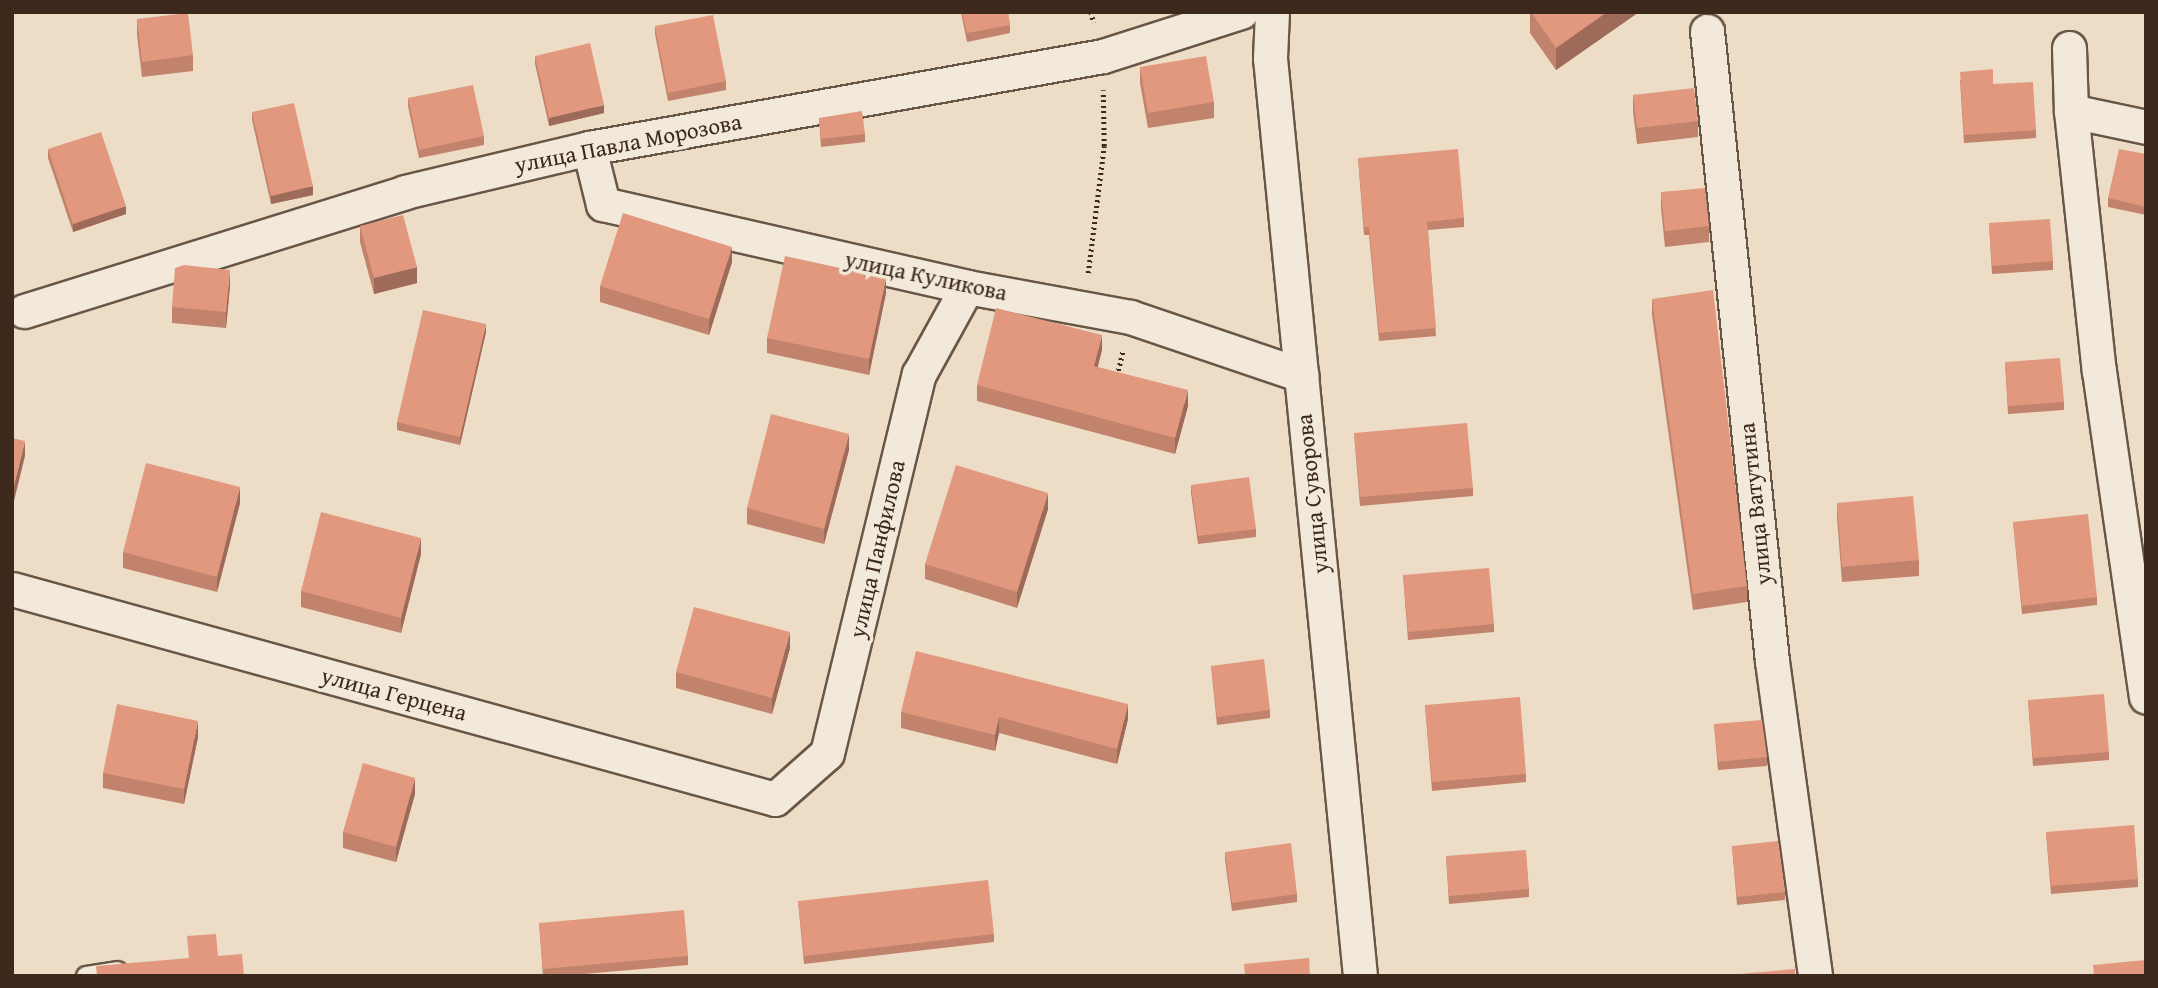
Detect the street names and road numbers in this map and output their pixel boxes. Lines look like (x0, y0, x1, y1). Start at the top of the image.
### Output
street label: улица Павла Морозова (512, 107, 744, 179)
street label: улица Куликова (842, 245, 1010, 307)
street label: улица Суворова (1290, 413, 1334, 575)
street label: улица Ватутина (1733, 421, 1777, 587)
street label: улица Панфилова (843, 457, 911, 641)
street label: улица Герцена (318, 661, 470, 727)

